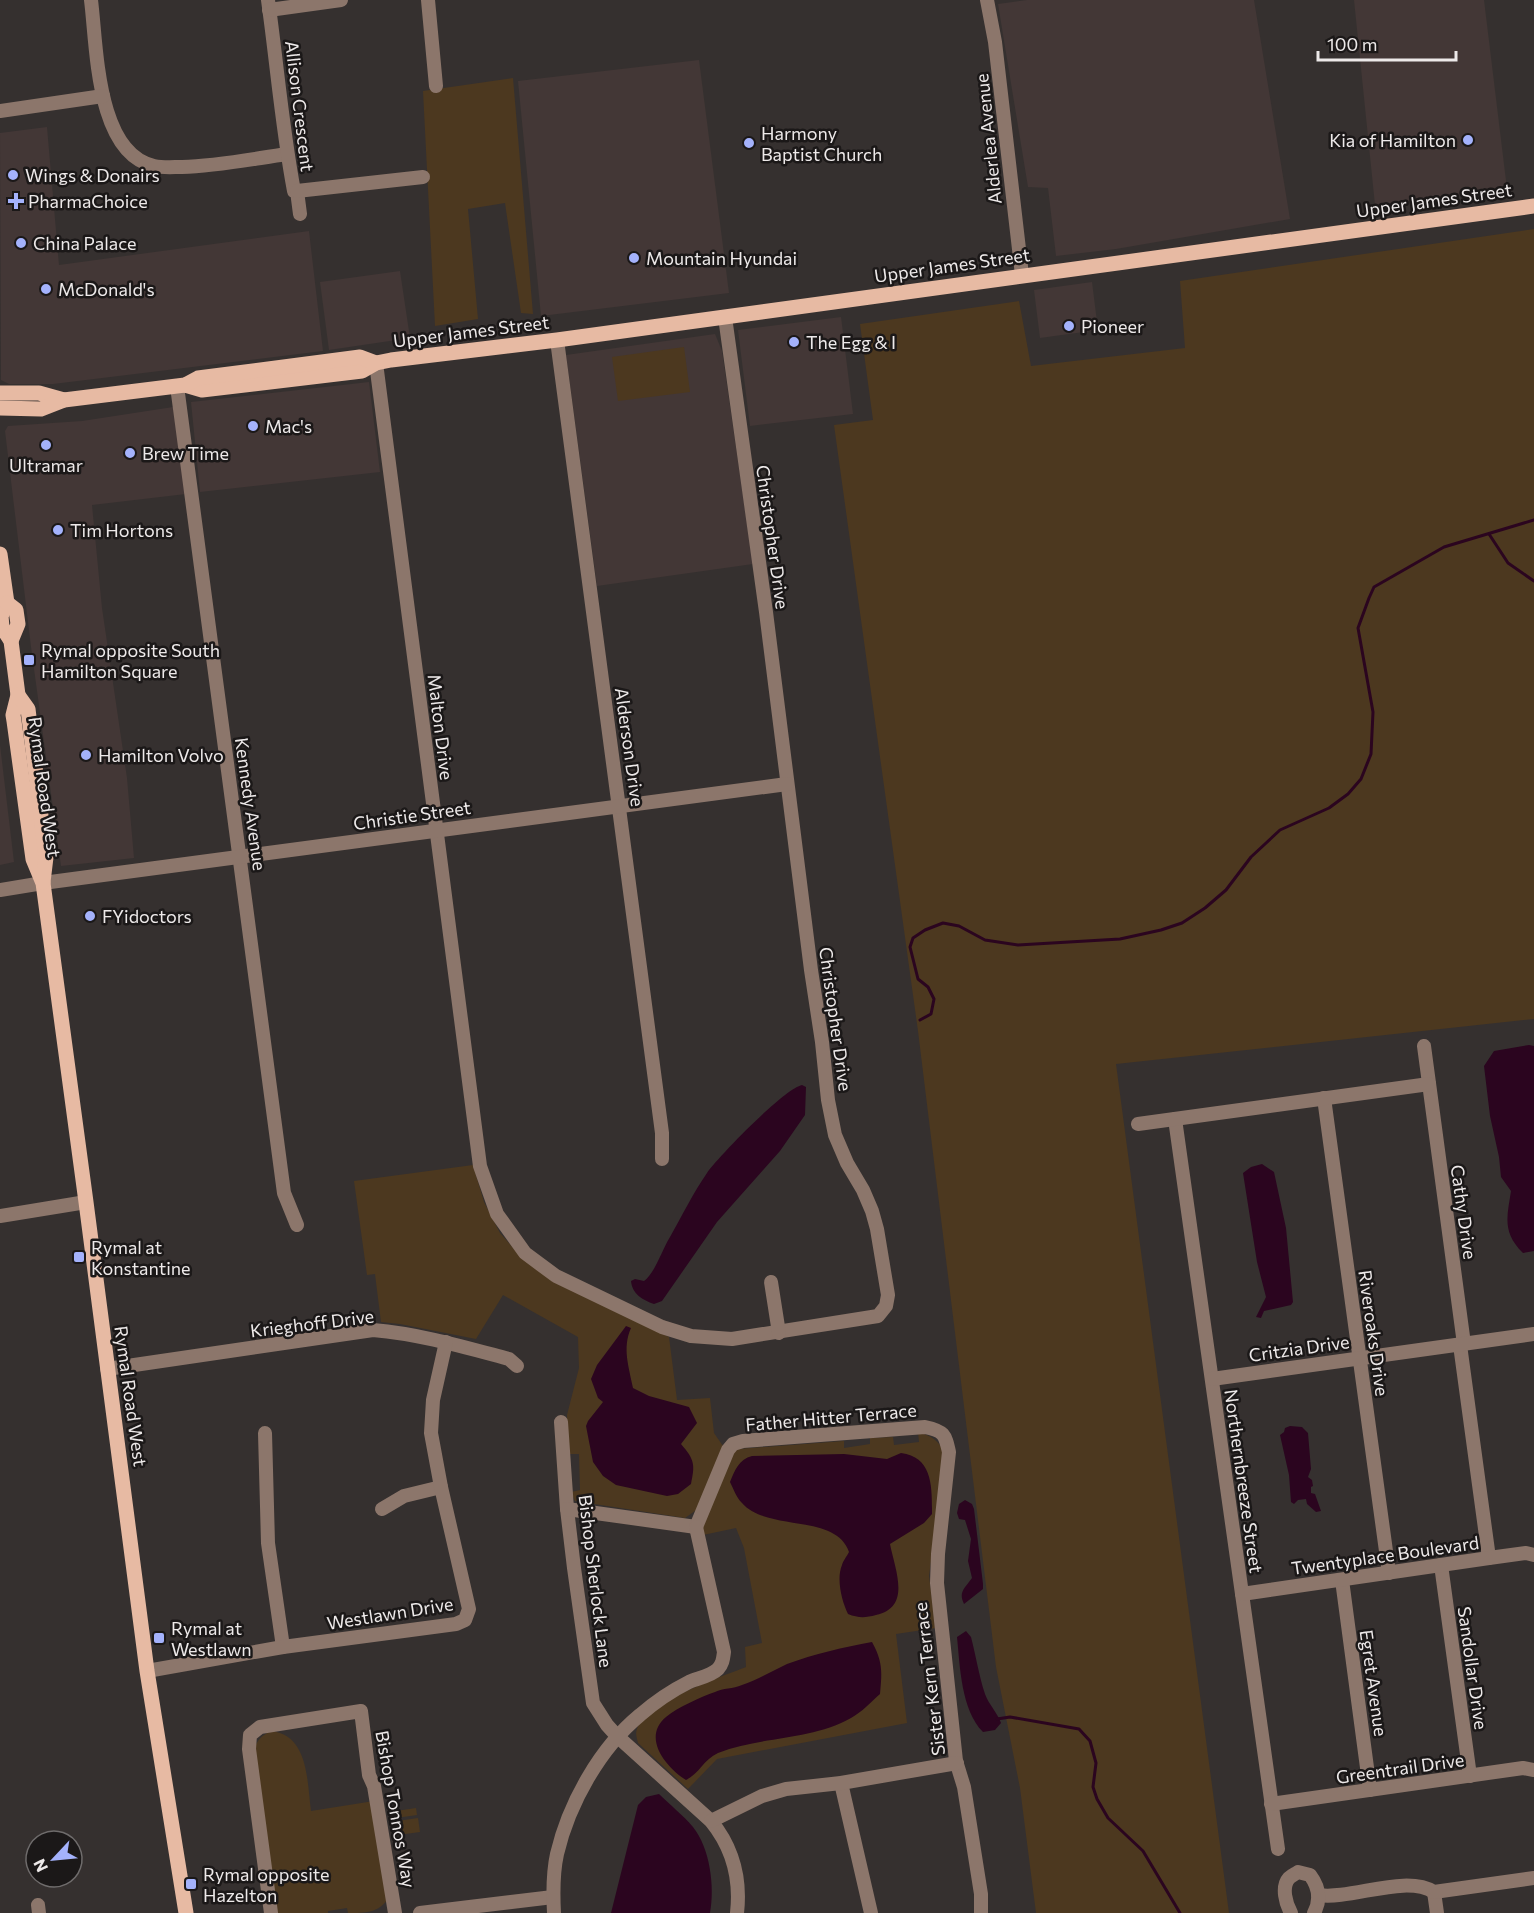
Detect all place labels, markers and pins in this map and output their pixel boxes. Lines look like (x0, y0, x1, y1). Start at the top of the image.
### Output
place label: Harmony Baptist Church (761, 122, 882, 165)
place label: Kia of Hamilton (1329, 129, 1456, 151)
marker: Kia of Hamilton (1461, 133, 1475, 147)
marker: Harmony Baptist Church (742, 136, 756, 150)
place label: Wings & Donairs (25, 164, 160, 186)
marker: Wings & Donairs (6, 168, 20, 182)
place label: PharmaChoice (28, 190, 148, 212)
marker: PharmaChoice (9, 194, 23, 208)
place label: China Palace (33, 232, 137, 254)
marker: China Palace (14, 236, 28, 250)
place label: Mountain Hyundai (646, 247, 797, 269)
marker: Mountain Hyundai (627, 251, 641, 265)
place label: McDonald's (58, 278, 155, 300)
marker: McDonald's (39, 282, 53, 296)
place label: Pioneer (1081, 315, 1144, 337)
marker: Pioneer (1062, 319, 1076, 333)
place label: The Egg & I (806, 331, 896, 353)
marker: The Egg & I (787, 335, 801, 349)
place label: Mac's (265, 415, 312, 437)
marker: Mac's (246, 419, 260, 433)
marker: Ultramar (39, 438, 53, 452)
place label: Brew Time (142, 442, 229, 464)
marker: Brew Time (123, 446, 137, 460)
place label: Ultramar (9, 454, 83, 476)
place label: Tim Hortons (70, 519, 173, 541)
marker: Tim Hortons (51, 523, 65, 537)
place label: Rymal opposite South Hamilton Square (41, 639, 220, 682)
marker: Rymal opposite South Hamilton Square (22, 653, 36, 667)
place label: Hamilton Volvo (98, 744, 224, 766)
marker: Hamilton Volvo (79, 748, 93, 762)
place label: FYidoctors (102, 905, 192, 927)
marker: FYidoctors (83, 909, 97, 923)
place label: Rymal at Konstantine (91, 1236, 191, 1279)
marker: Rymal at Konstantine (72, 1250, 86, 1264)
place label: Rymal at Westlawn (171, 1617, 252, 1660)
marker: Rymal at Westlawn (152, 1631, 166, 1645)
place label: Rymal opposite Hazelton (203, 1863, 330, 1906)
marker: Rymal opposite Hazelton (184, 1877, 198, 1891)

